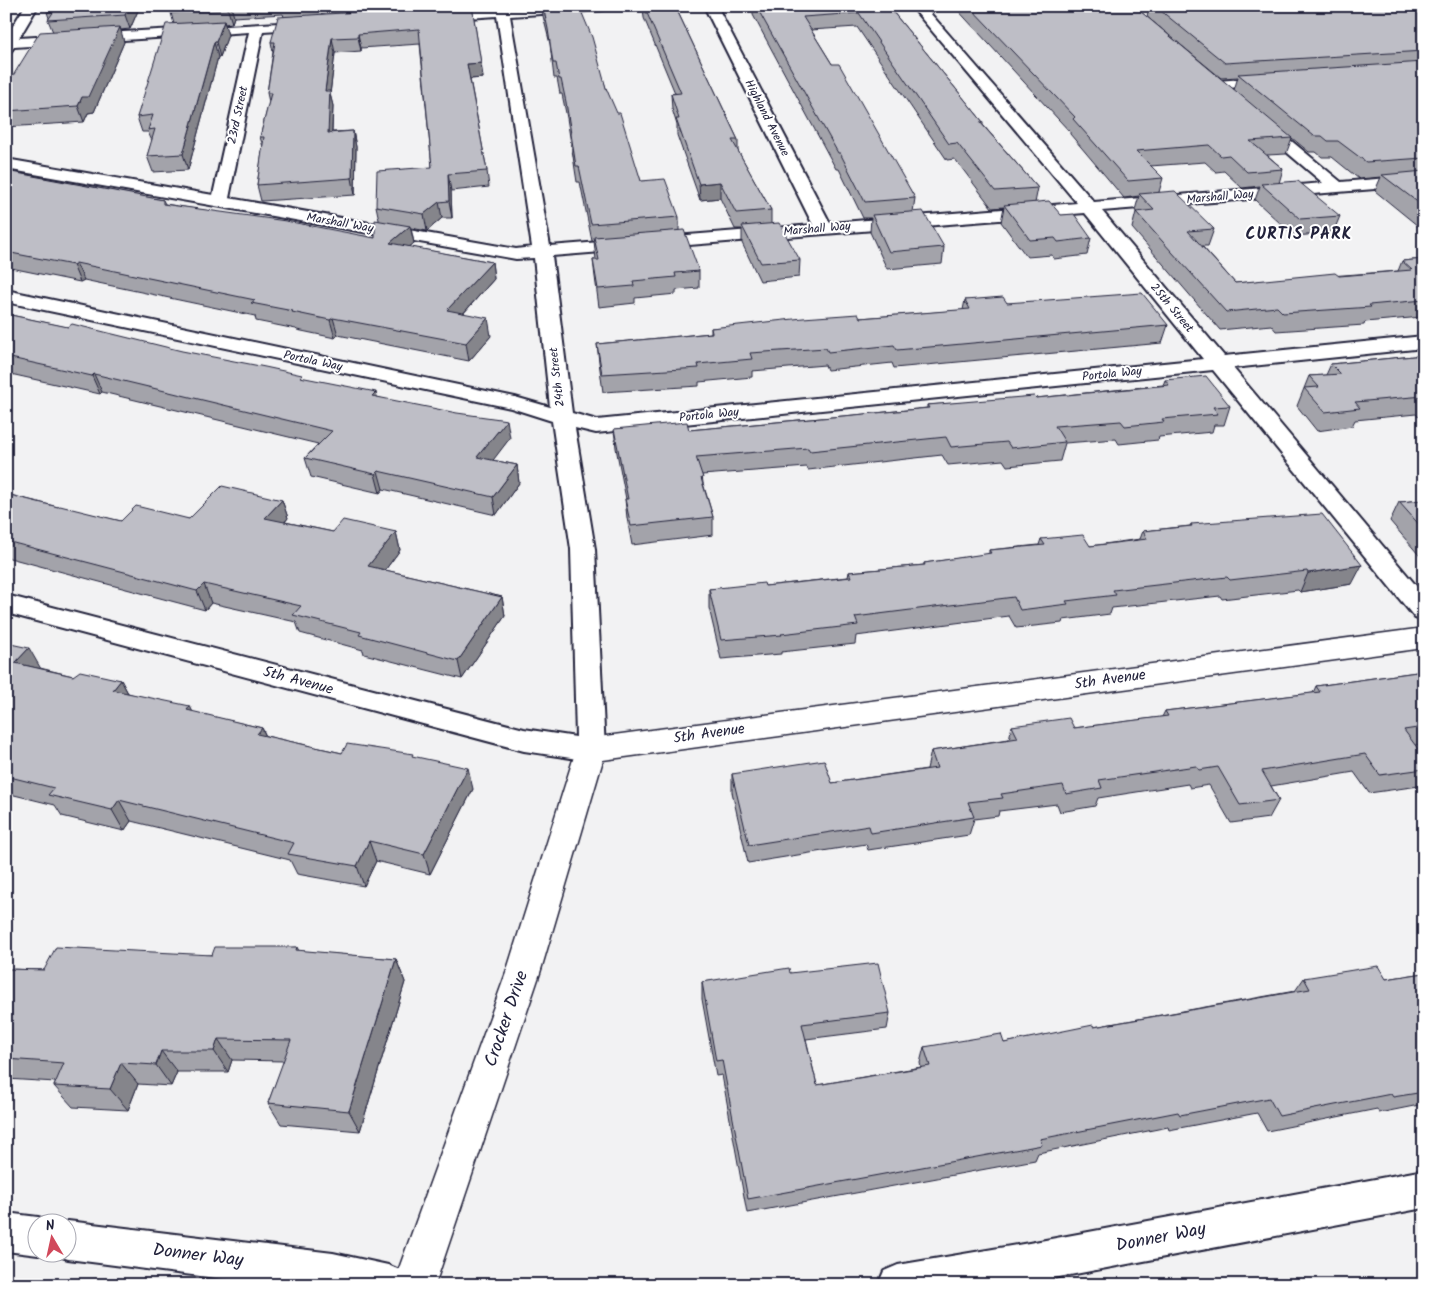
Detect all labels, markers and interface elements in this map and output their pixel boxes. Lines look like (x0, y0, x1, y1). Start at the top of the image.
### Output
street label: Highland Avenue (739, 76, 795, 160)
street label: 23rd Street (223, 84, 254, 146)
street label: Marshall Way (1186, 185, 1255, 209)
street label: Marshall Way (305, 208, 375, 238)
street label: Marshall Way (783, 217, 852, 241)
district label: CURTIS PARK (1246, 222, 1352, 247)
street label: 25th Street (1146, 279, 1199, 337)
street label: Portola Way (282, 345, 345, 377)
street label: 24th Street (544, 346, 570, 408)
street label: Portola Way (1081, 361, 1143, 387)
street label: Portola Way (678, 402, 740, 428)
street label: 5th Avenue (260, 660, 336, 702)
street label: 5th Avenue (1073, 663, 1148, 697)
street label: 5th Avenue (672, 717, 747, 751)
street label: Crocker Drive (477, 967, 537, 1071)
north arrow (28, 1214, 78, 1264)
text: N (44, 1215, 56, 1238)
street label: Donner Way (1113, 1215, 1209, 1261)
street label: Donner Way (151, 1236, 246, 1276)

